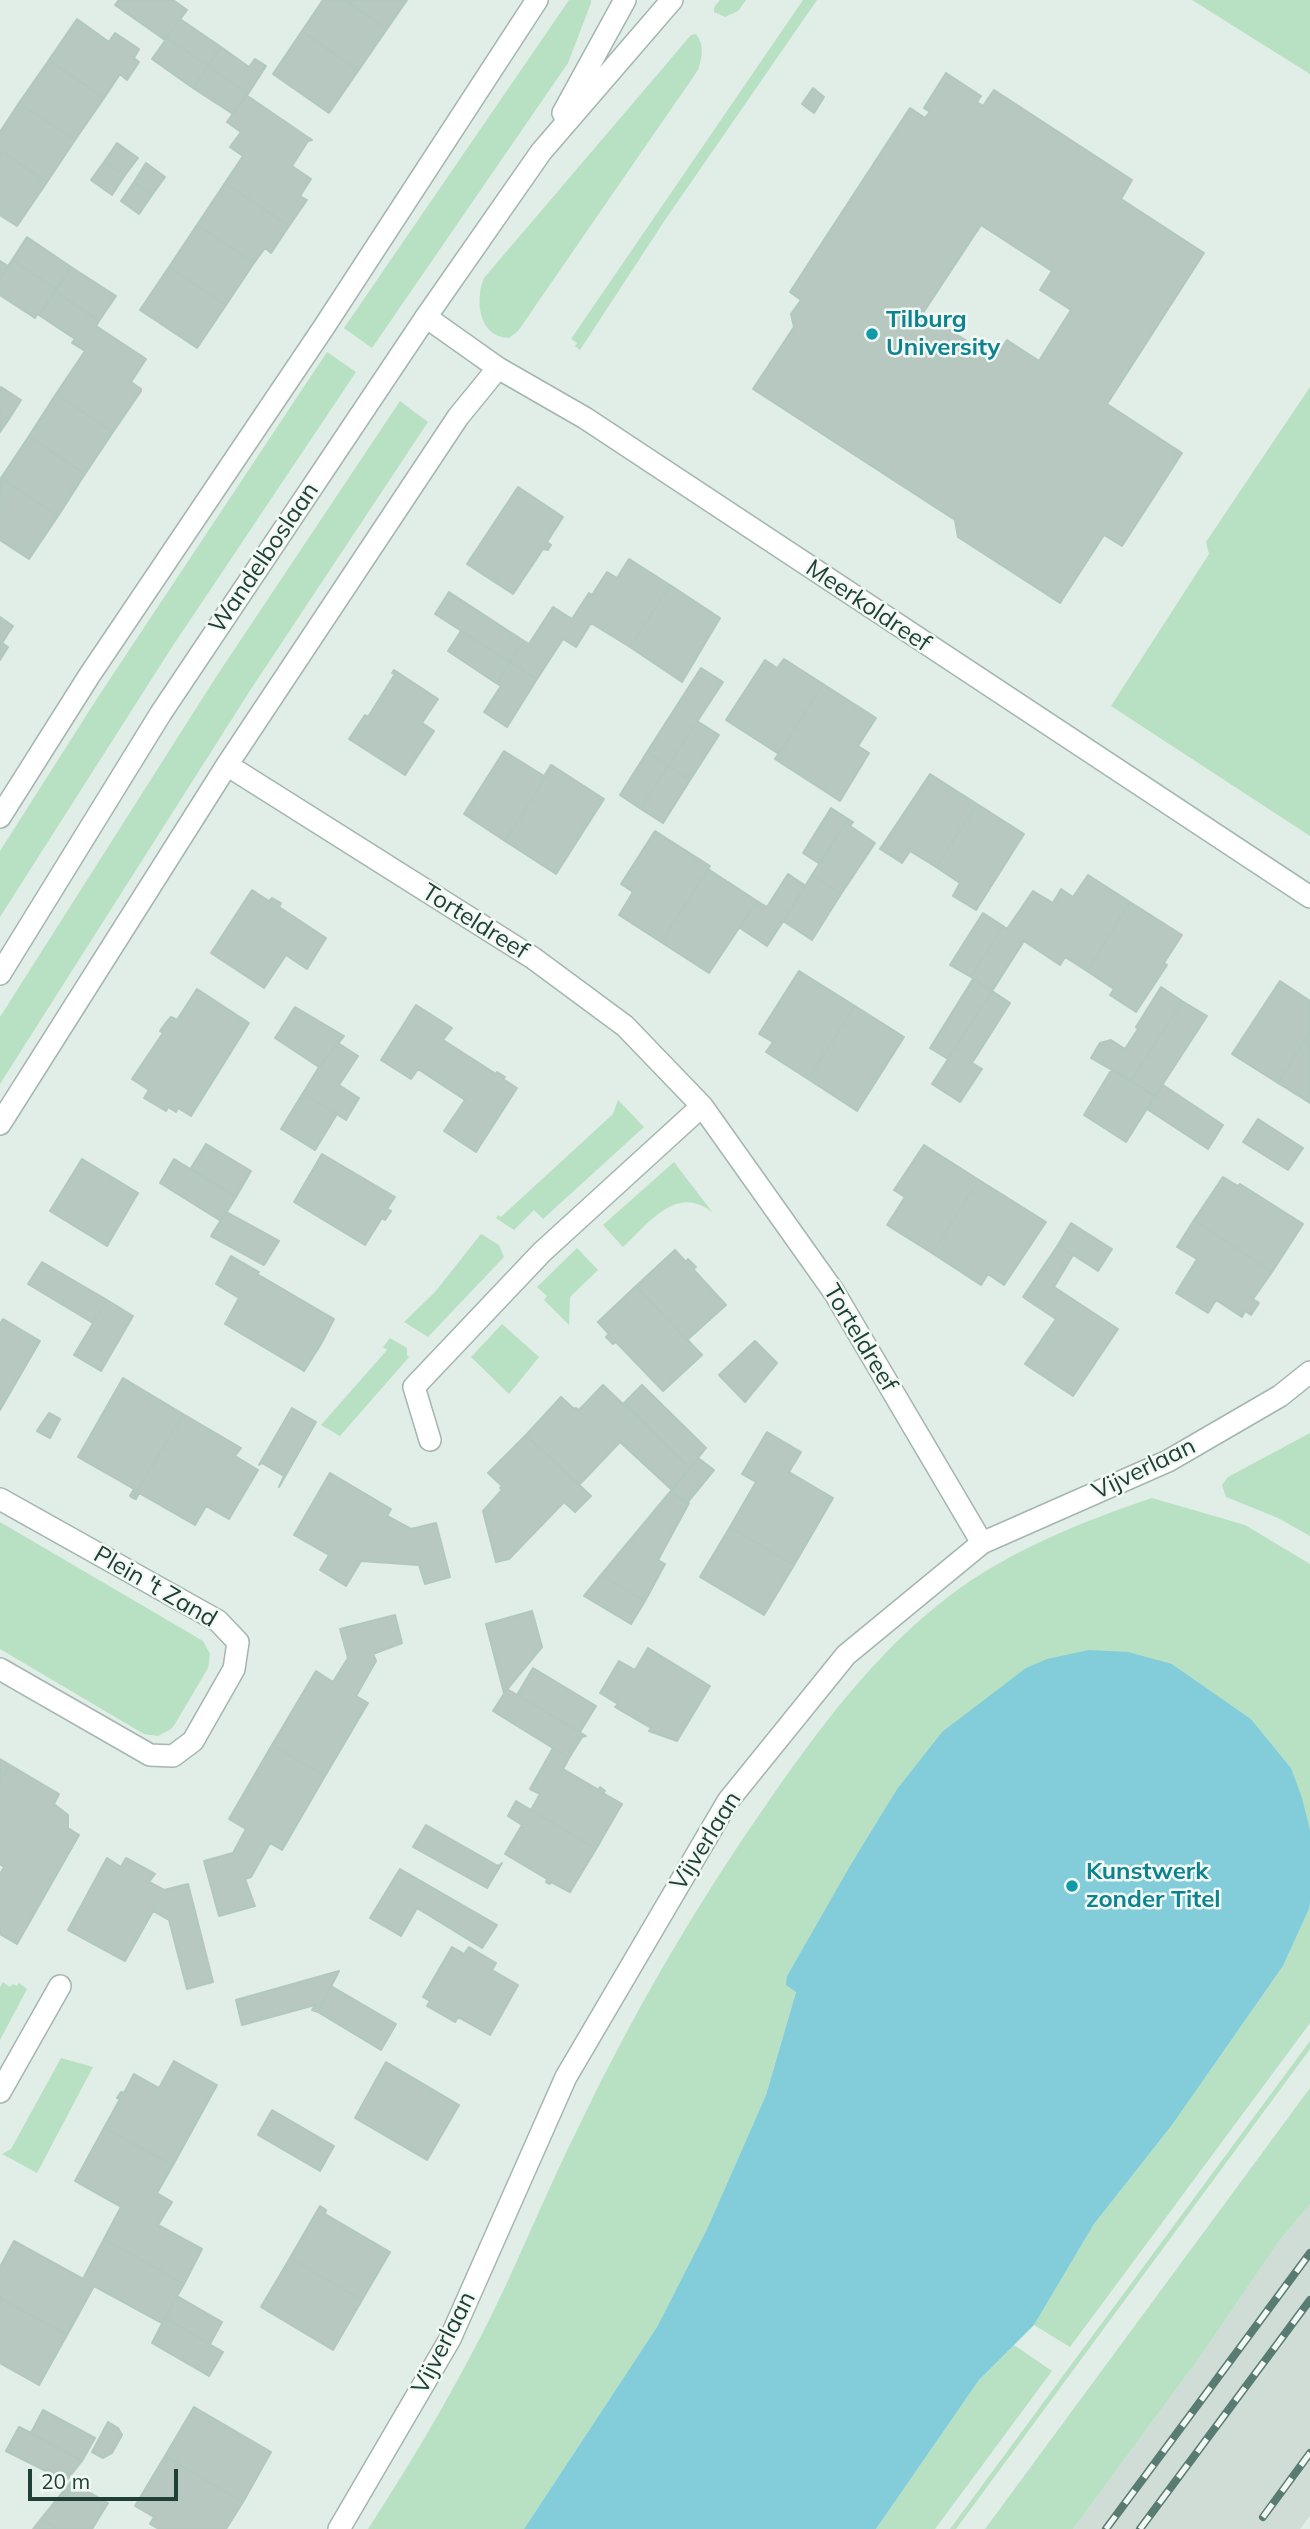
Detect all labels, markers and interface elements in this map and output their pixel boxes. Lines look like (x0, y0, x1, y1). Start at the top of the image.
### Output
place label: Tilburg University (886, 306, 1000, 362)
marker: Tilburg University (864, 326, 880, 342)
street label: Wandelboslaan (203, 477, 325, 639)
street label: Meerkoldreef (800, 554, 936, 658)
street label: Torteldreef (417, 878, 533, 966)
street label: Torteldreef (817, 1279, 903, 1397)
street label: Vijverlaan (1088, 1432, 1200, 1506)
street label: Plein 't Zand (88, 1540, 222, 1634)
street label: Vijverlaan (664, 1786, 748, 1896)
place label: Kunstwerk zonder Titel (1086, 1858, 1221, 1914)
marker: Kunstwerk zonder Titel (1064, 1878, 1080, 1894)
street label: Vijverlaan (406, 2287, 482, 2399)
scale bar (32, 2456, 182, 2500)
text: 20 m (41, 2468, 90, 2494)

